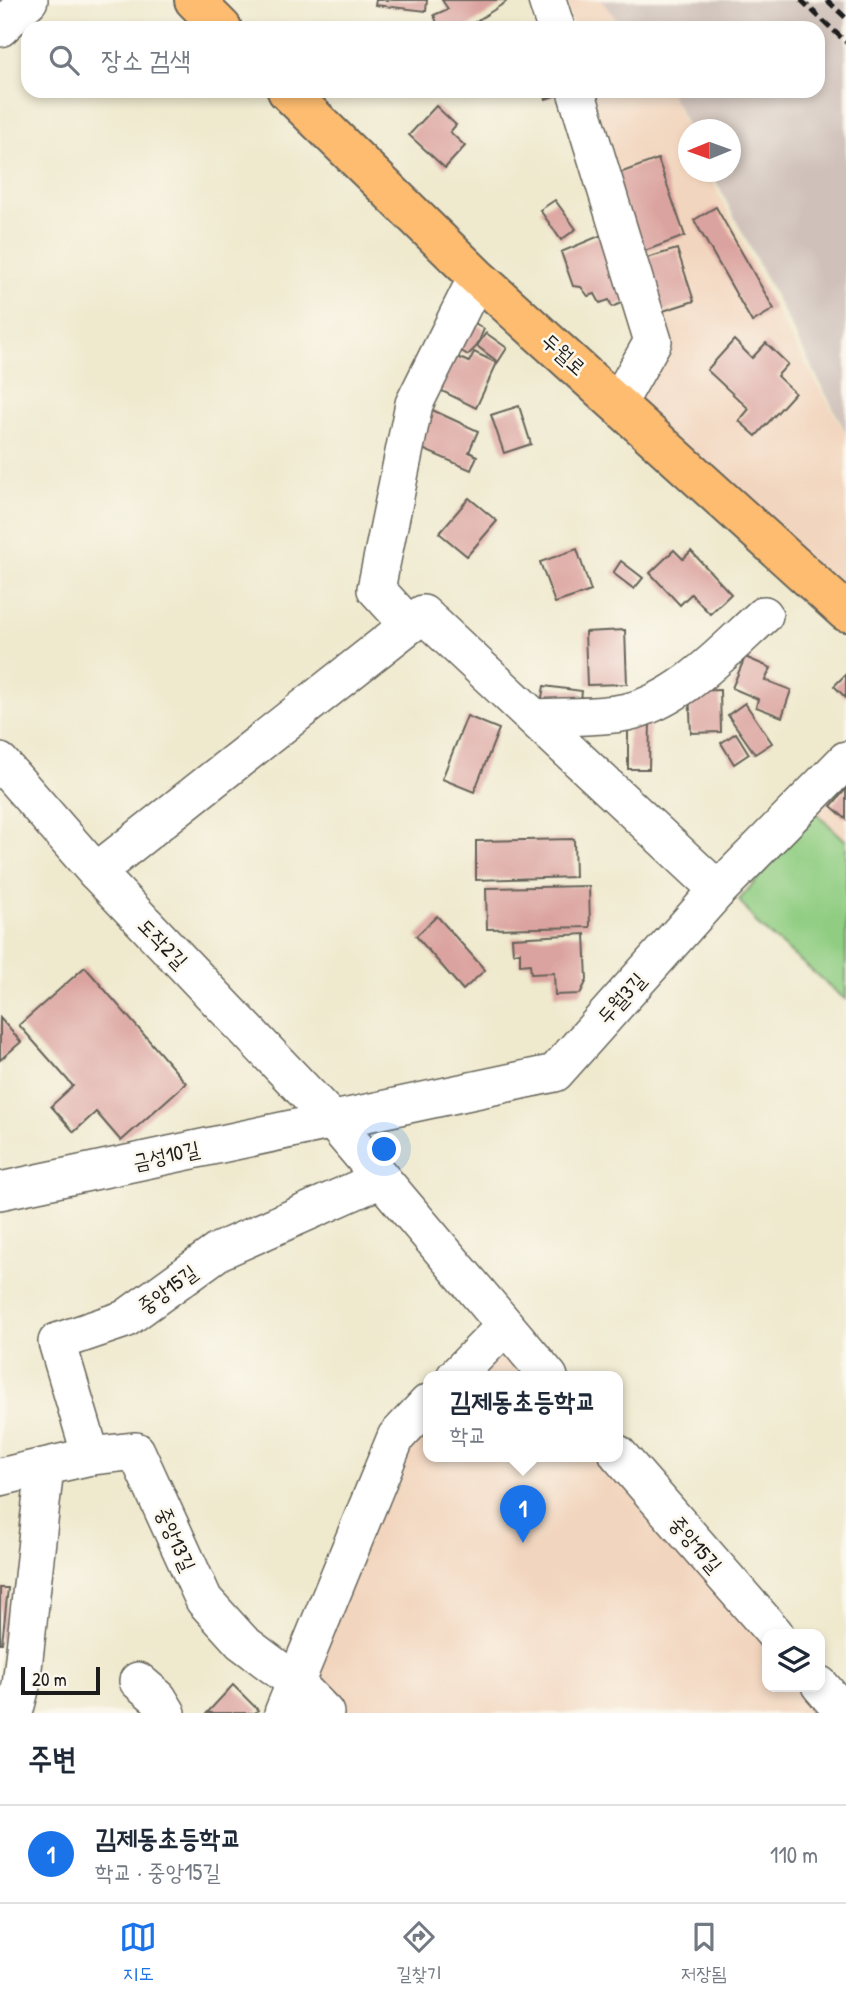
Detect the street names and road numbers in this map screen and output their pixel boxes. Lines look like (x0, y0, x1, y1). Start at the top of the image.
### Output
street label: 두월로 (535, 326, 593, 382)
street label: 도작2길 (132, 911, 195, 975)
street label: 두월3길 (590, 966, 652, 1030)
street label: 금성10길 (130, 1134, 202, 1176)
street label: 중앙15길 (131, 1257, 203, 1320)
street label: 중앙13길 (149, 1502, 203, 1576)
street label: 중앙15길 (663, 1509, 729, 1579)

